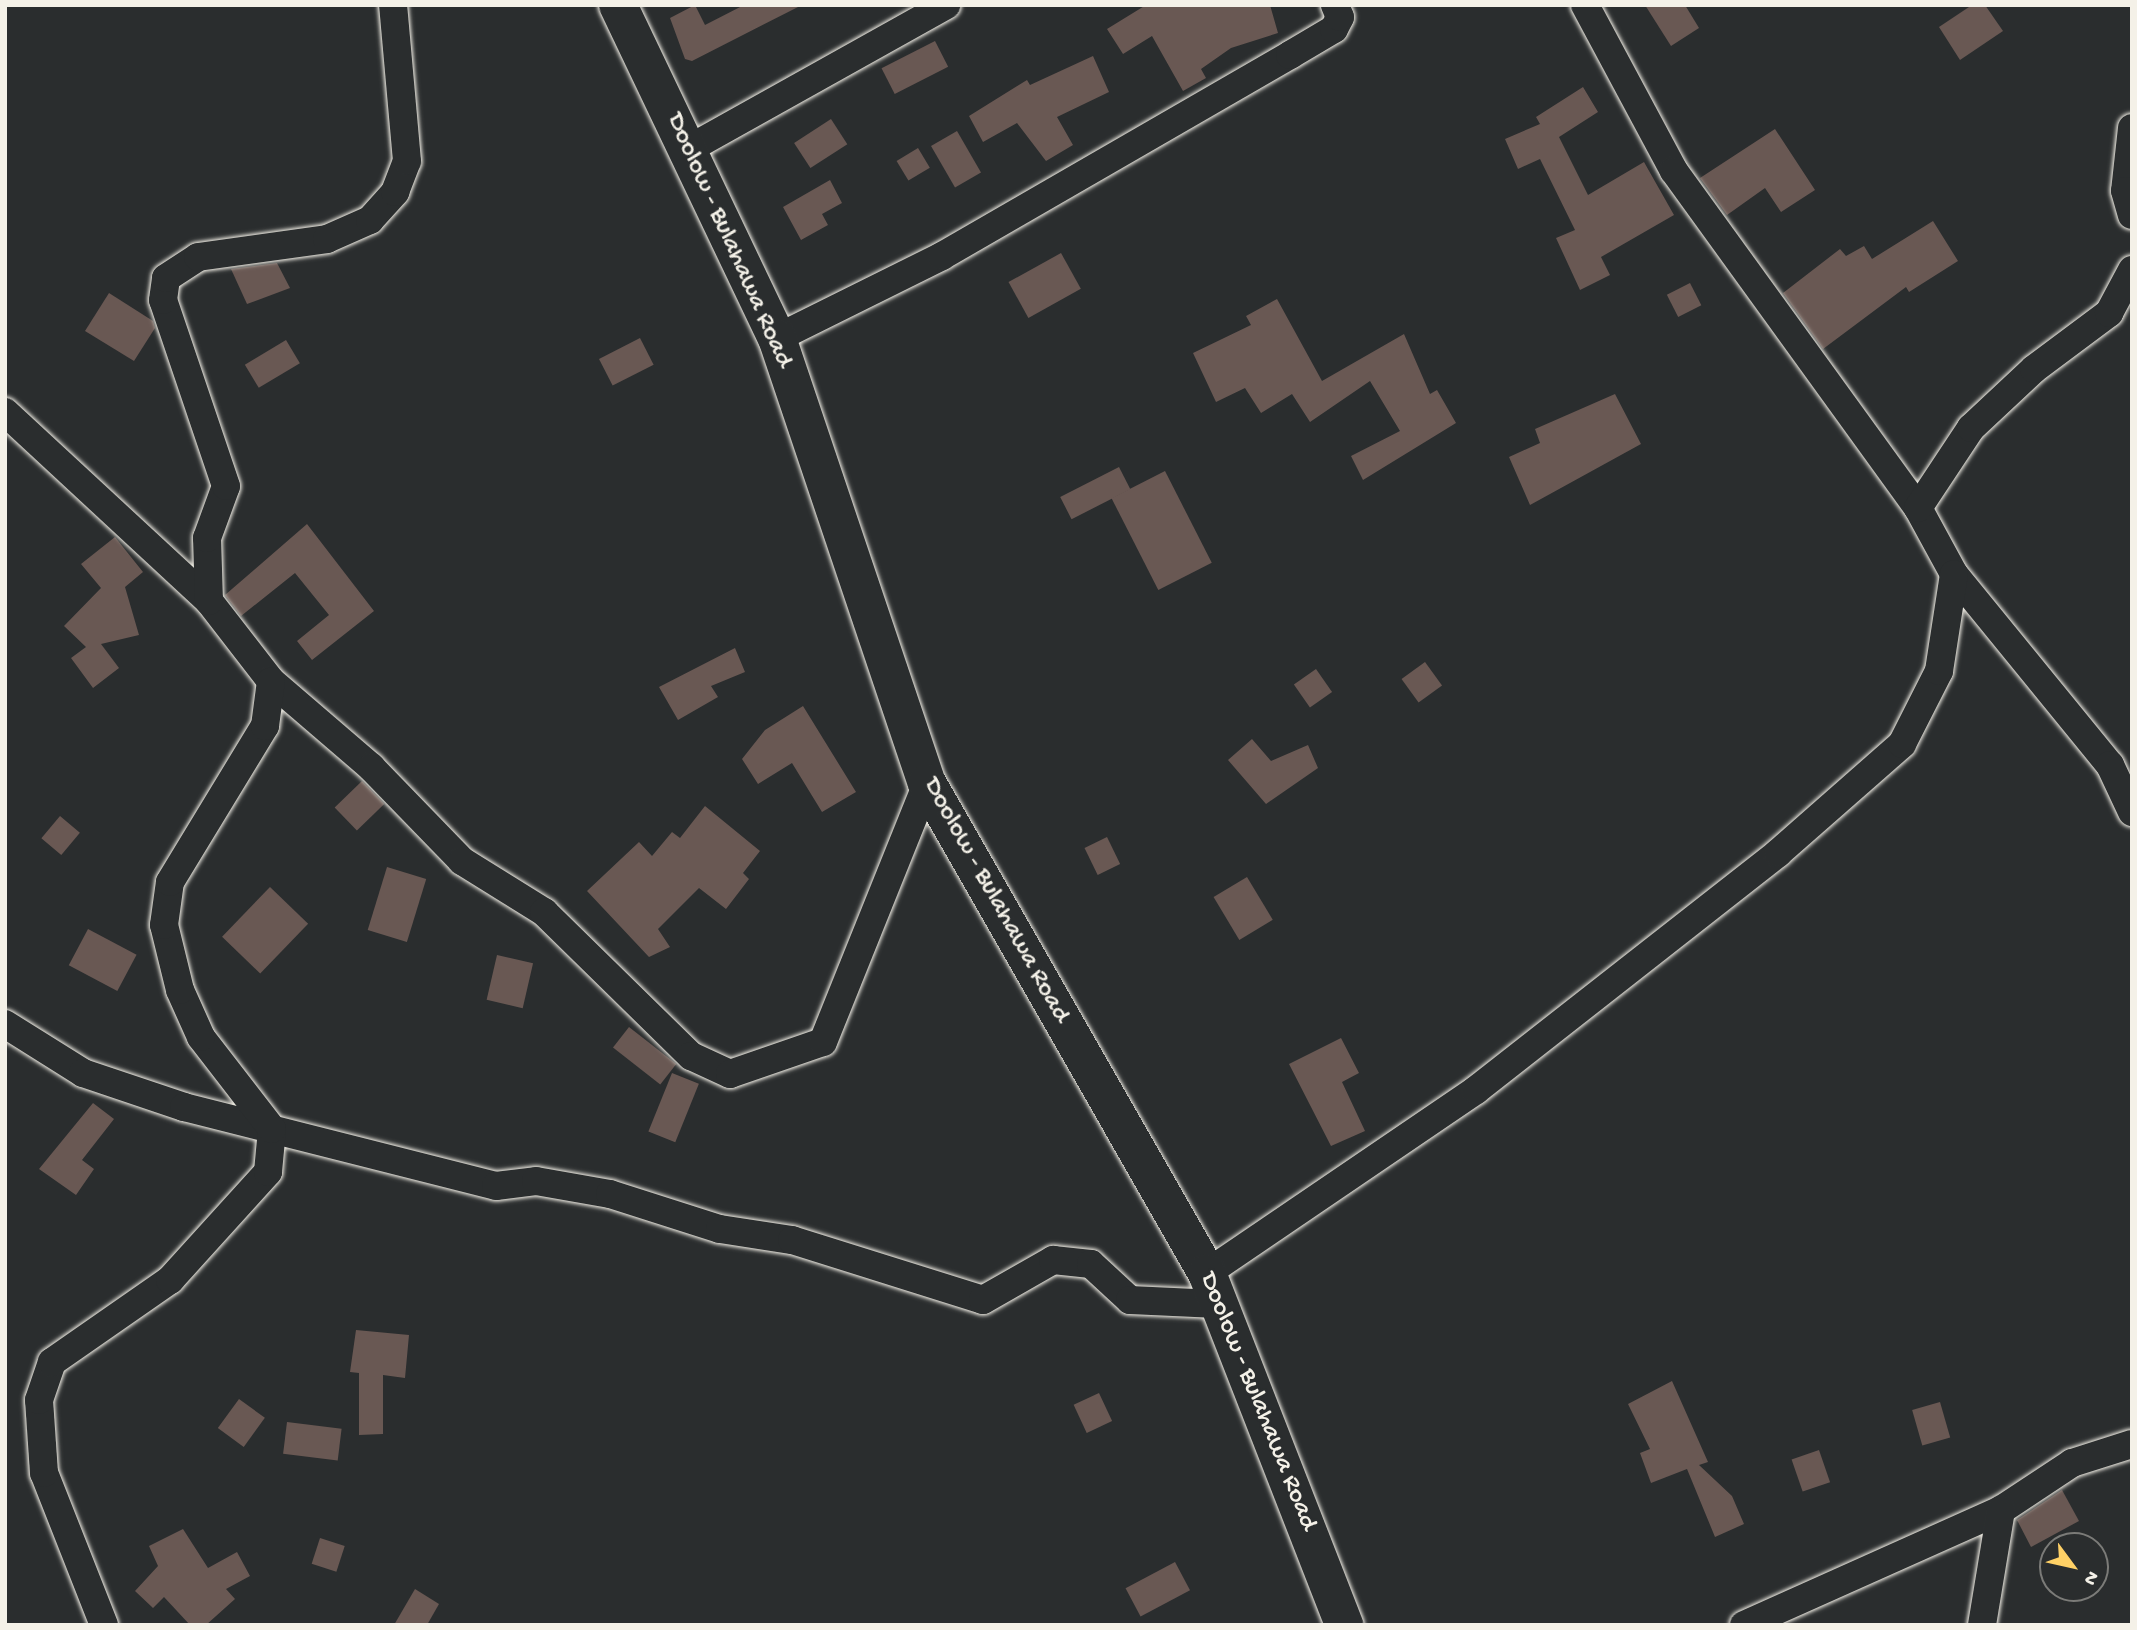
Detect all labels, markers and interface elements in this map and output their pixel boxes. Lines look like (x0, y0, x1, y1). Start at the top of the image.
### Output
street label: Doolow - Bulahawa Road (658, 109, 798, 373)
street label: Doolow - Bulahawa Road (915, 773, 1075, 1029)
street label: Doolow - Bulahawa Road (1191, 1269, 1323, 1535)
north arrow (2039, 1532, 2109, 1602)
text: N (2077, 1566, 2103, 1589)

